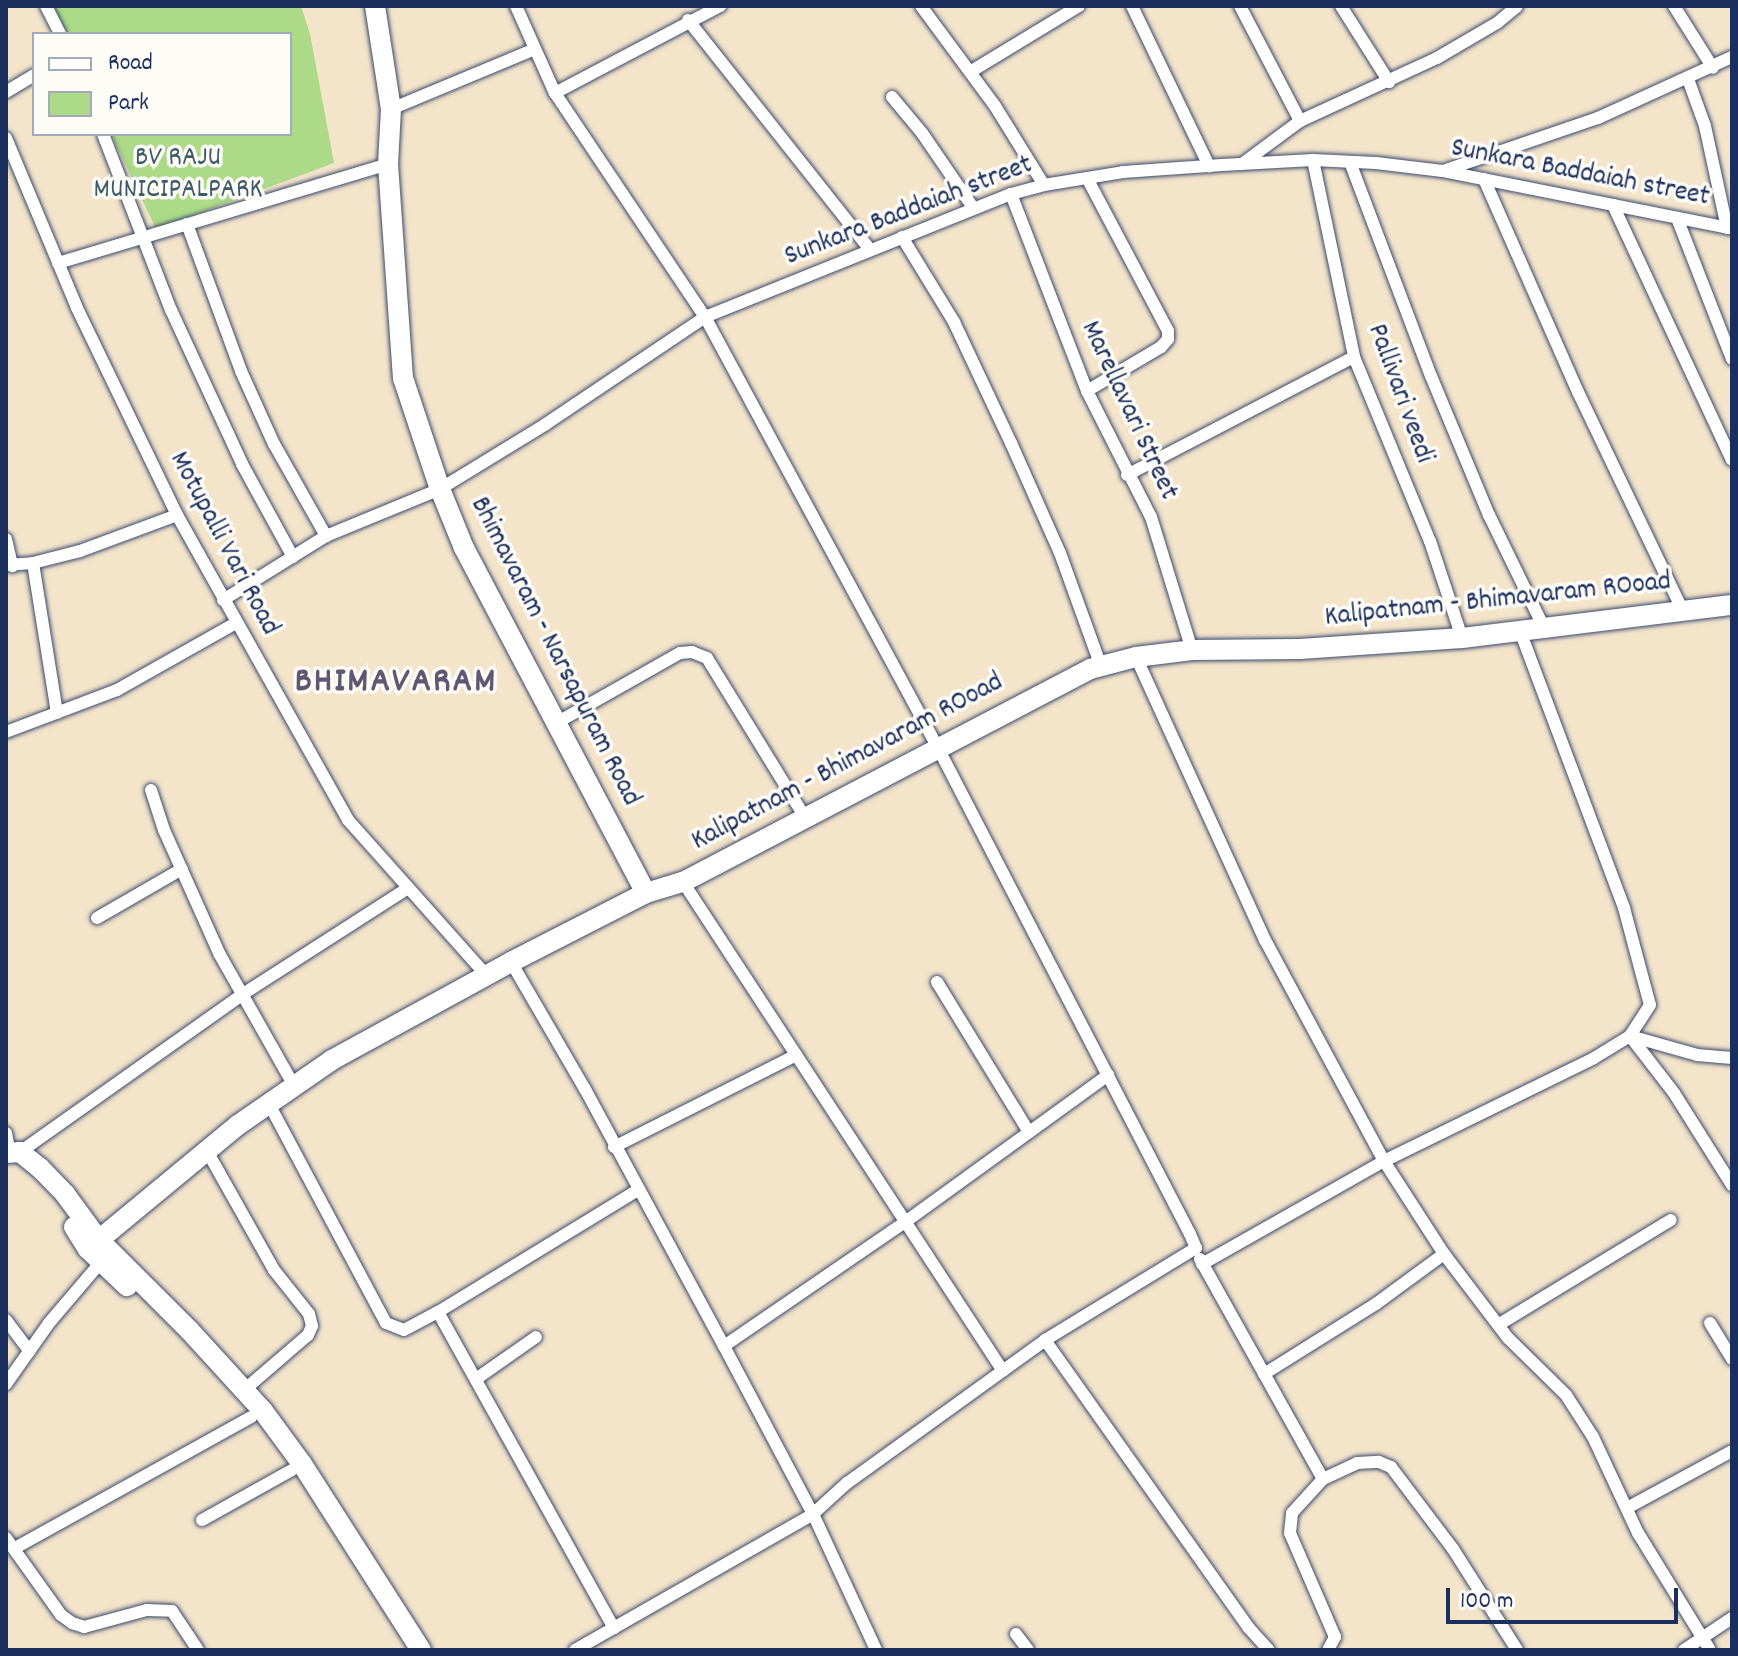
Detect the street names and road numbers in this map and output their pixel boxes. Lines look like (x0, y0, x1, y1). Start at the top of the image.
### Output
street label: Sunkara Baddaiah street (1448, 132, 1712, 216)
street label: Sunkara Baddaiah street (780, 149, 1038, 275)
street label: Marellavari Street (1072, 316, 1184, 506)
street label: Pallivari veedi (1358, 320, 1440, 468)
street label: Motupalli Vari Road (161, 446, 285, 642)
street label: Bhimavaram - Narsapuram Road (461, 492, 647, 812)
street label: Kalipatnam - Bhimavaram ROoad (1323, 566, 1673, 636)
street label: Kalipatnam - Bhimavaram ROoad (687, 666, 1009, 860)

